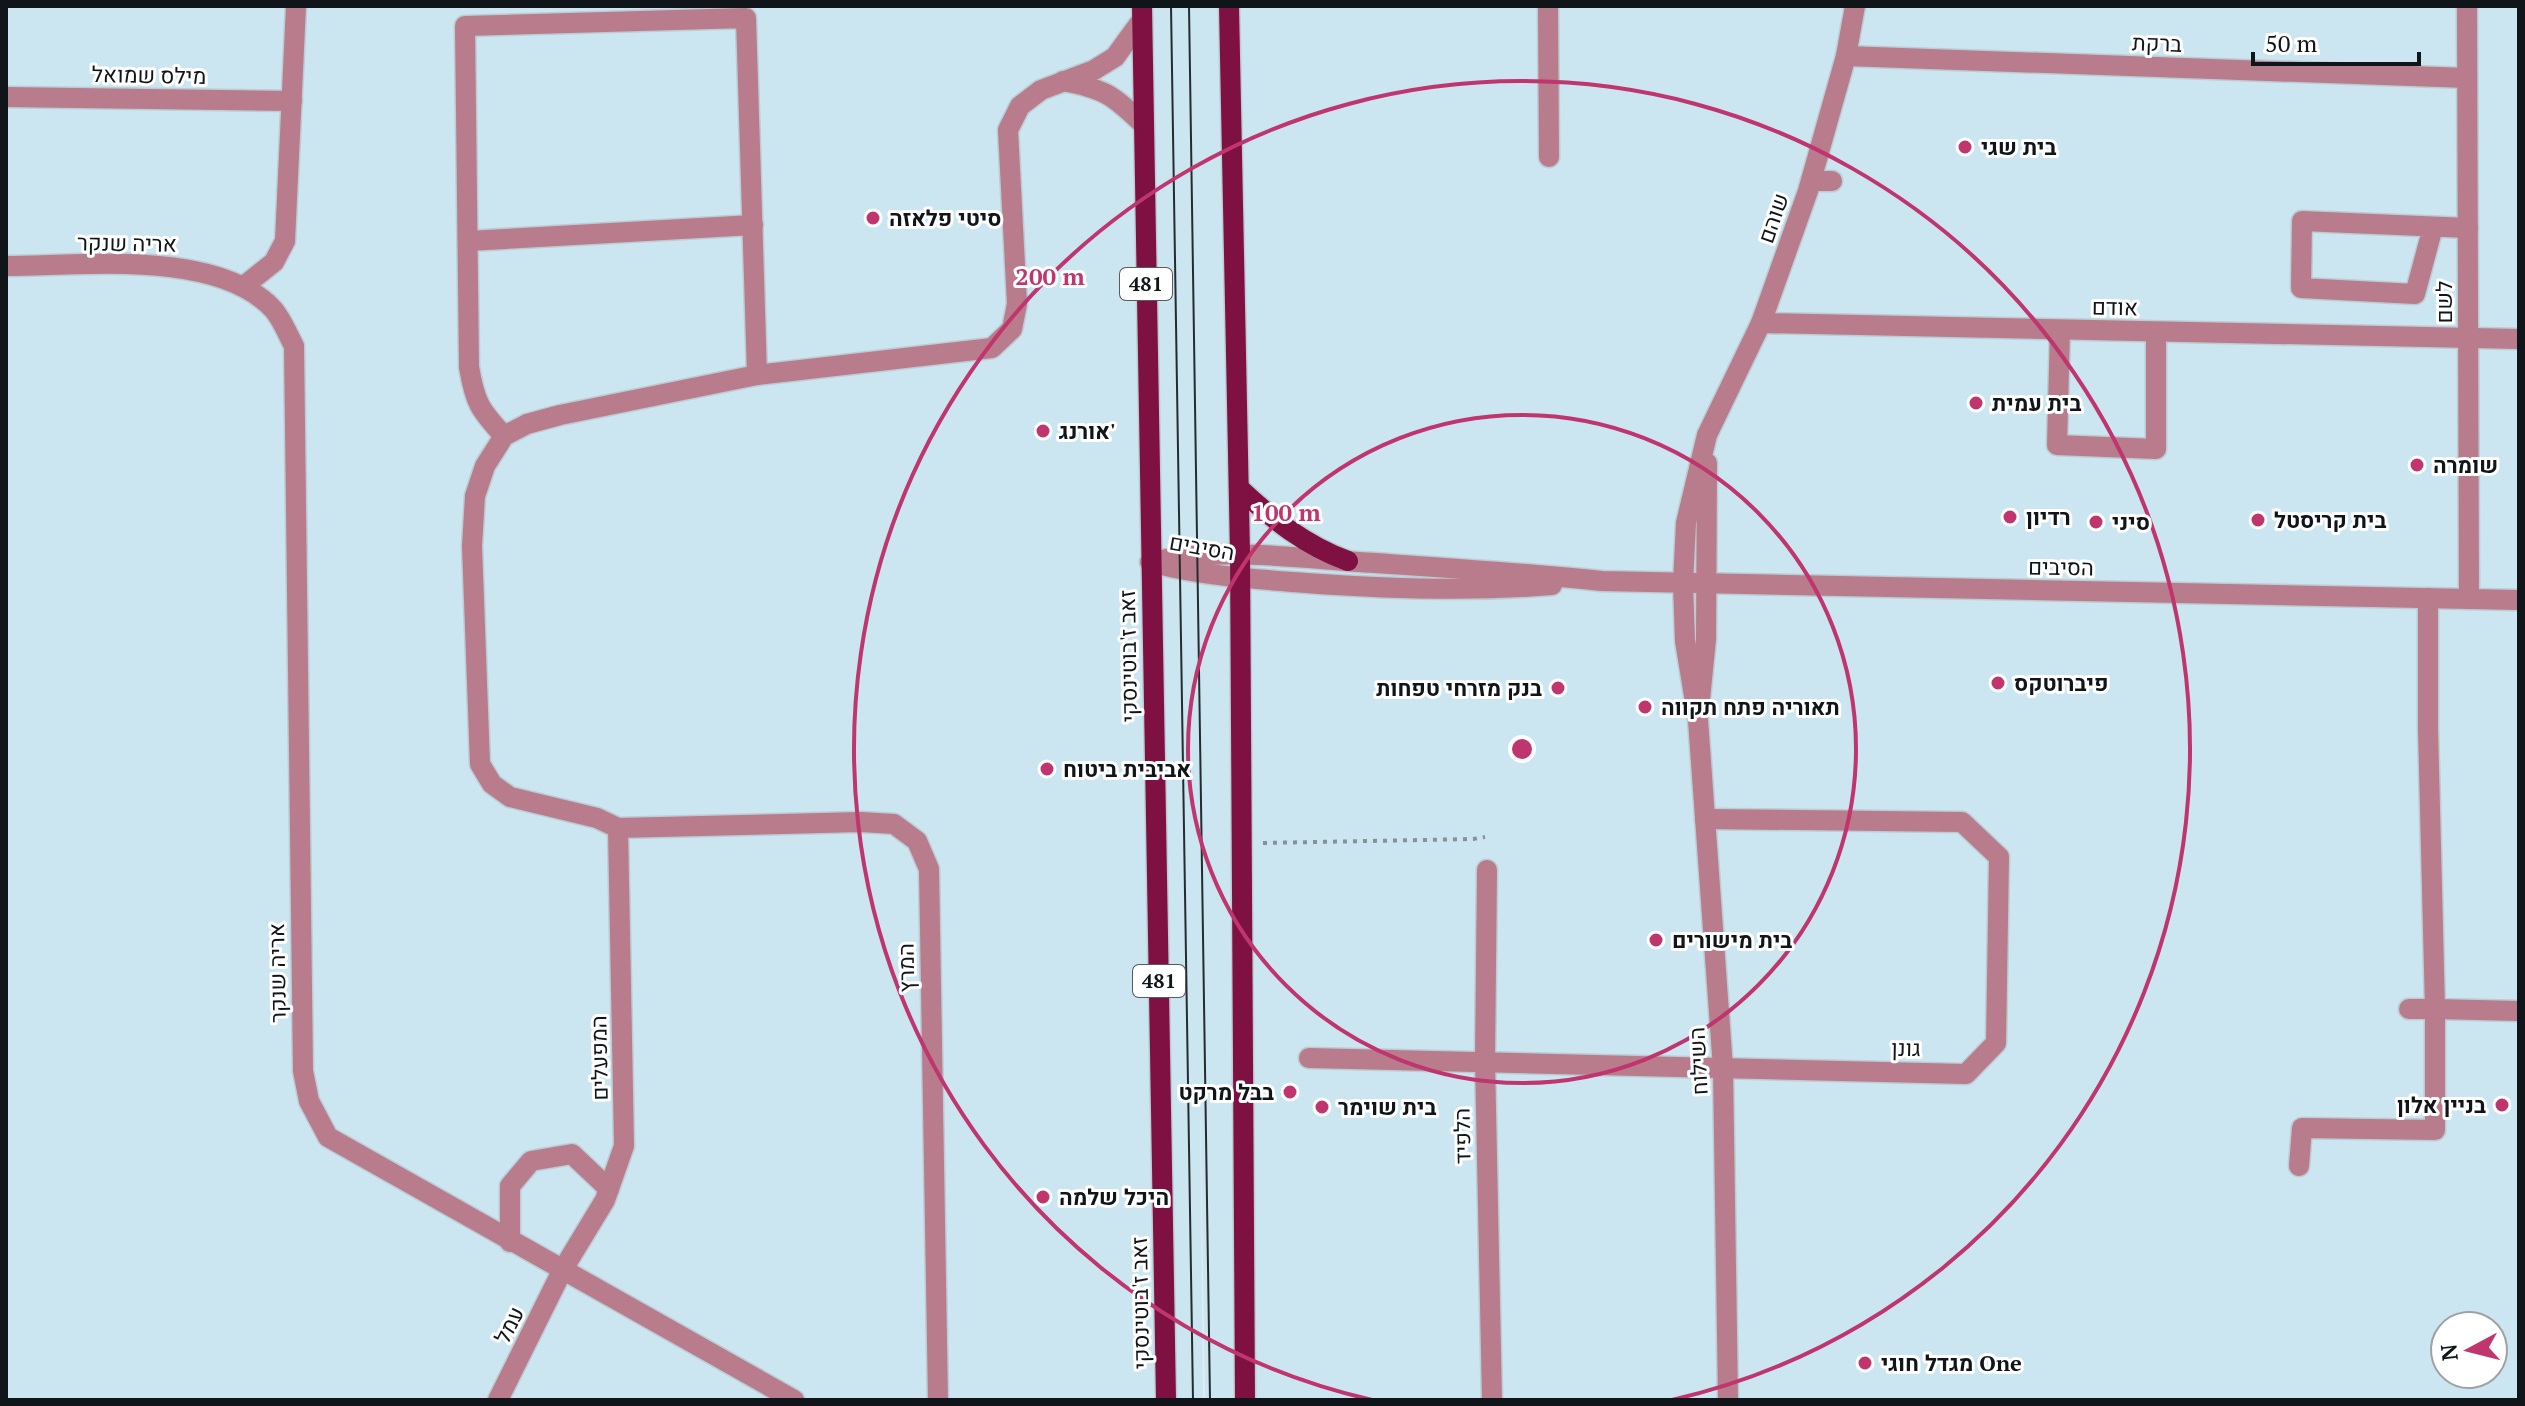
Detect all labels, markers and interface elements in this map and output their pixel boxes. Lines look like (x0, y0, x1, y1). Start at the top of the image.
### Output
scale bar (2253, 16, 2419, 66)
street label: ברקת (2132, 27, 2183, 58)
text: 50 m (2265, 27, 2317, 59)
street label: מילס שמואל (91, 59, 207, 90)
place label: בית שגי (1981, 132, 2057, 161)
marker: בית שגי (1956, 138, 1974, 156)
street label: שוהם (1751, 189, 1795, 247)
place label: סיטי פלאזה (889, 203, 1001, 232)
marker: סיטי פלאזה (864, 209, 882, 227)
street label: אריה שנקר (77, 227, 177, 258)
text: 200 m (1015, 260, 1085, 292)
road number: 481 (1120, 268, 1172, 300)
street label: לשם (2429, 281, 2458, 323)
street label: אודם (2092, 292, 2138, 321)
place label: בית עמית (1992, 388, 2081, 417)
marker: בית עמית (1967, 394, 1985, 412)
place label: אורנג' (1059, 416, 1115, 445)
marker: אורנג' (1034, 422, 1052, 440)
place label: שומרה (2433, 450, 2498, 479)
marker: שומרה (2408, 456, 2426, 474)
text: 100 m (1251, 496, 1321, 528)
place label: רדיון (2026, 502, 2071, 531)
place label: בית קריסטל (2274, 505, 2386, 534)
place label: סיני (2112, 507, 2150, 536)
marker: רדיון (2001, 508, 2019, 526)
marker: בית קריסטל (2249, 511, 2267, 529)
marker: סיני (2087, 513, 2105, 531)
street label: הסיבים (1167, 527, 1237, 567)
street label: הסיבים (2028, 551, 2094, 582)
street label: זאב ז'בוטינסקי (1112, 590, 1143, 722)
place label: פיברוטקס (2014, 668, 2108, 697)
place label: בנק מזרחי טפחות (1376, 673, 1542, 702)
marker: פיברוטקס (1989, 674, 2007, 692)
marker: בנק מזרחי טפחות (1549, 679, 1567, 697)
place label: תאוריה פתח תקווה (1661, 692, 1840, 721)
marker: תאוריה פתח תקווה (1636, 698, 1654, 716)
centre of rings (1508, 735, 1536, 763)
place label: אביבית ביטוח (1063, 754, 1191, 783)
marker: אביבית ביטוח (1038, 760, 1056, 778)
street label: אריה שנקר (261, 923, 292, 1023)
place label: בית מישורים (1672, 925, 1792, 954)
marker: בית מישורים (1647, 931, 1665, 949)
street label: המרץ (891, 943, 920, 993)
road number: 481 (1133, 965, 1185, 997)
street label: המפעלים (583, 1015, 614, 1101)
street label: השילוח (1681, 1026, 1714, 1096)
street label: גונן (1891, 1033, 1921, 1062)
place label: בבל מרקט (1178, 1077, 1274, 1106)
marker: בבל מרקט (1281, 1083, 1299, 1101)
place label: בניין אלון (2397, 1090, 2486, 1119)
place label: בית שוימר (1338, 1092, 1436, 1121)
marker: בניין אלון (2493, 1096, 2511, 1114)
marker: בית שוימר (1313, 1098, 1331, 1116)
street label: הלפיד (1447, 1108, 1476, 1164)
place label: היכל שלמה (1059, 1182, 1169, 1211)
marker: היכל שלמה (1034, 1188, 1052, 1206)
street label: זאב ז'בוטינסקי (1124, 1237, 1155, 1369)
street label: עמל (487, 1301, 530, 1348)
north arrow (2429, 1310, 2509, 1390)
text: N (2433, 1342, 2464, 1363)
place label: מגדל חוגי One (1881, 1348, 2022, 1377)
marker: מגדל חוגי One (1856, 1354, 1874, 1372)

